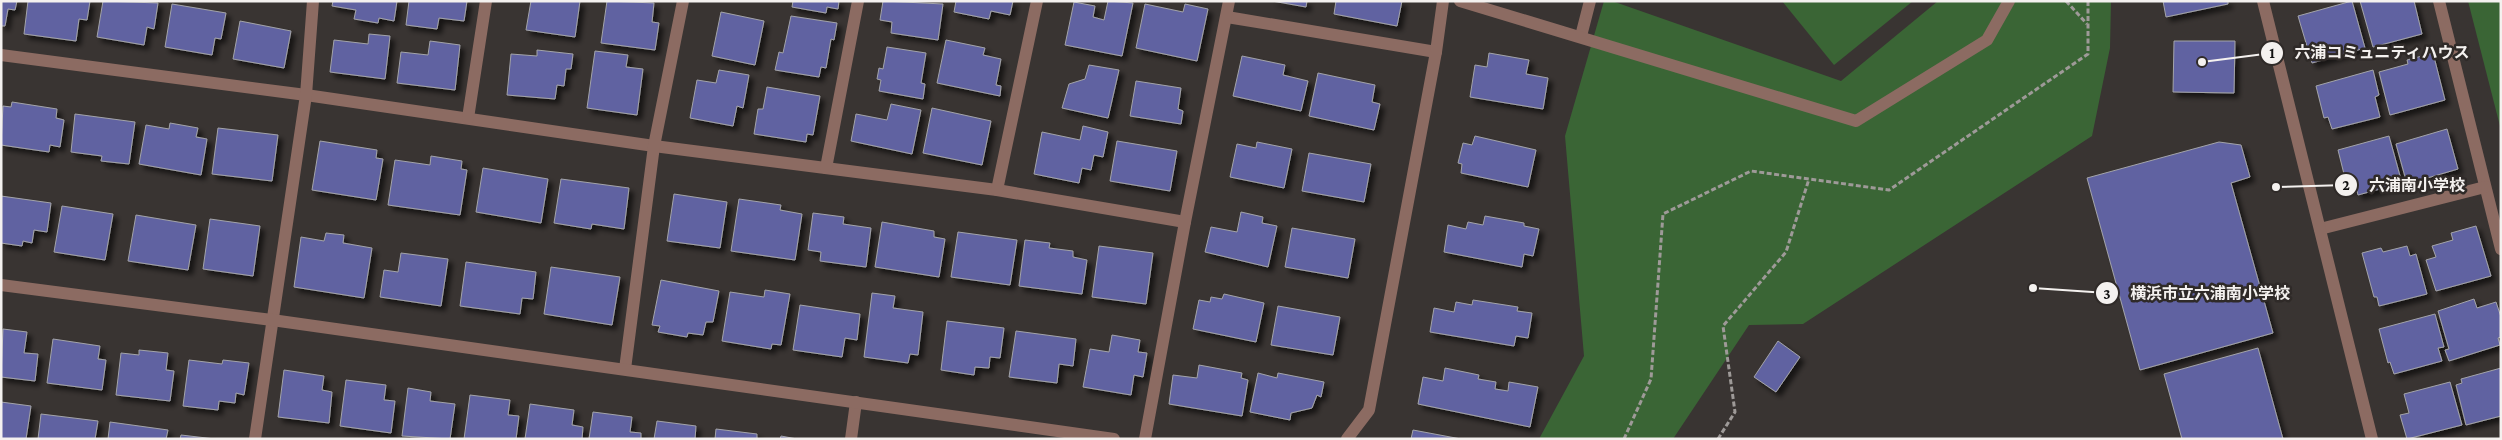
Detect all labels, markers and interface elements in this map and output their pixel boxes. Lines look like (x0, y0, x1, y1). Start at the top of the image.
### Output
callout: 六浦コミュニティハウス (2259, 37, 2480, 68)
text: 六浦コミュニティハウス (2294, 43, 2470, 61)
text: 1 (2269, 45, 2275, 61)
callout: 六浦南小学校 (2334, 170, 2475, 201)
text: 六浦南小学校 (2369, 176, 2465, 194)
text: 2 (2342, 177, 2350, 193)
callout: 横浜市立六浦南小学校 (2095, 278, 2300, 309)
text: 横浜市立六浦南小学校 (2130, 284, 2290, 302)
text: 3 (2103, 286, 2111, 302)

